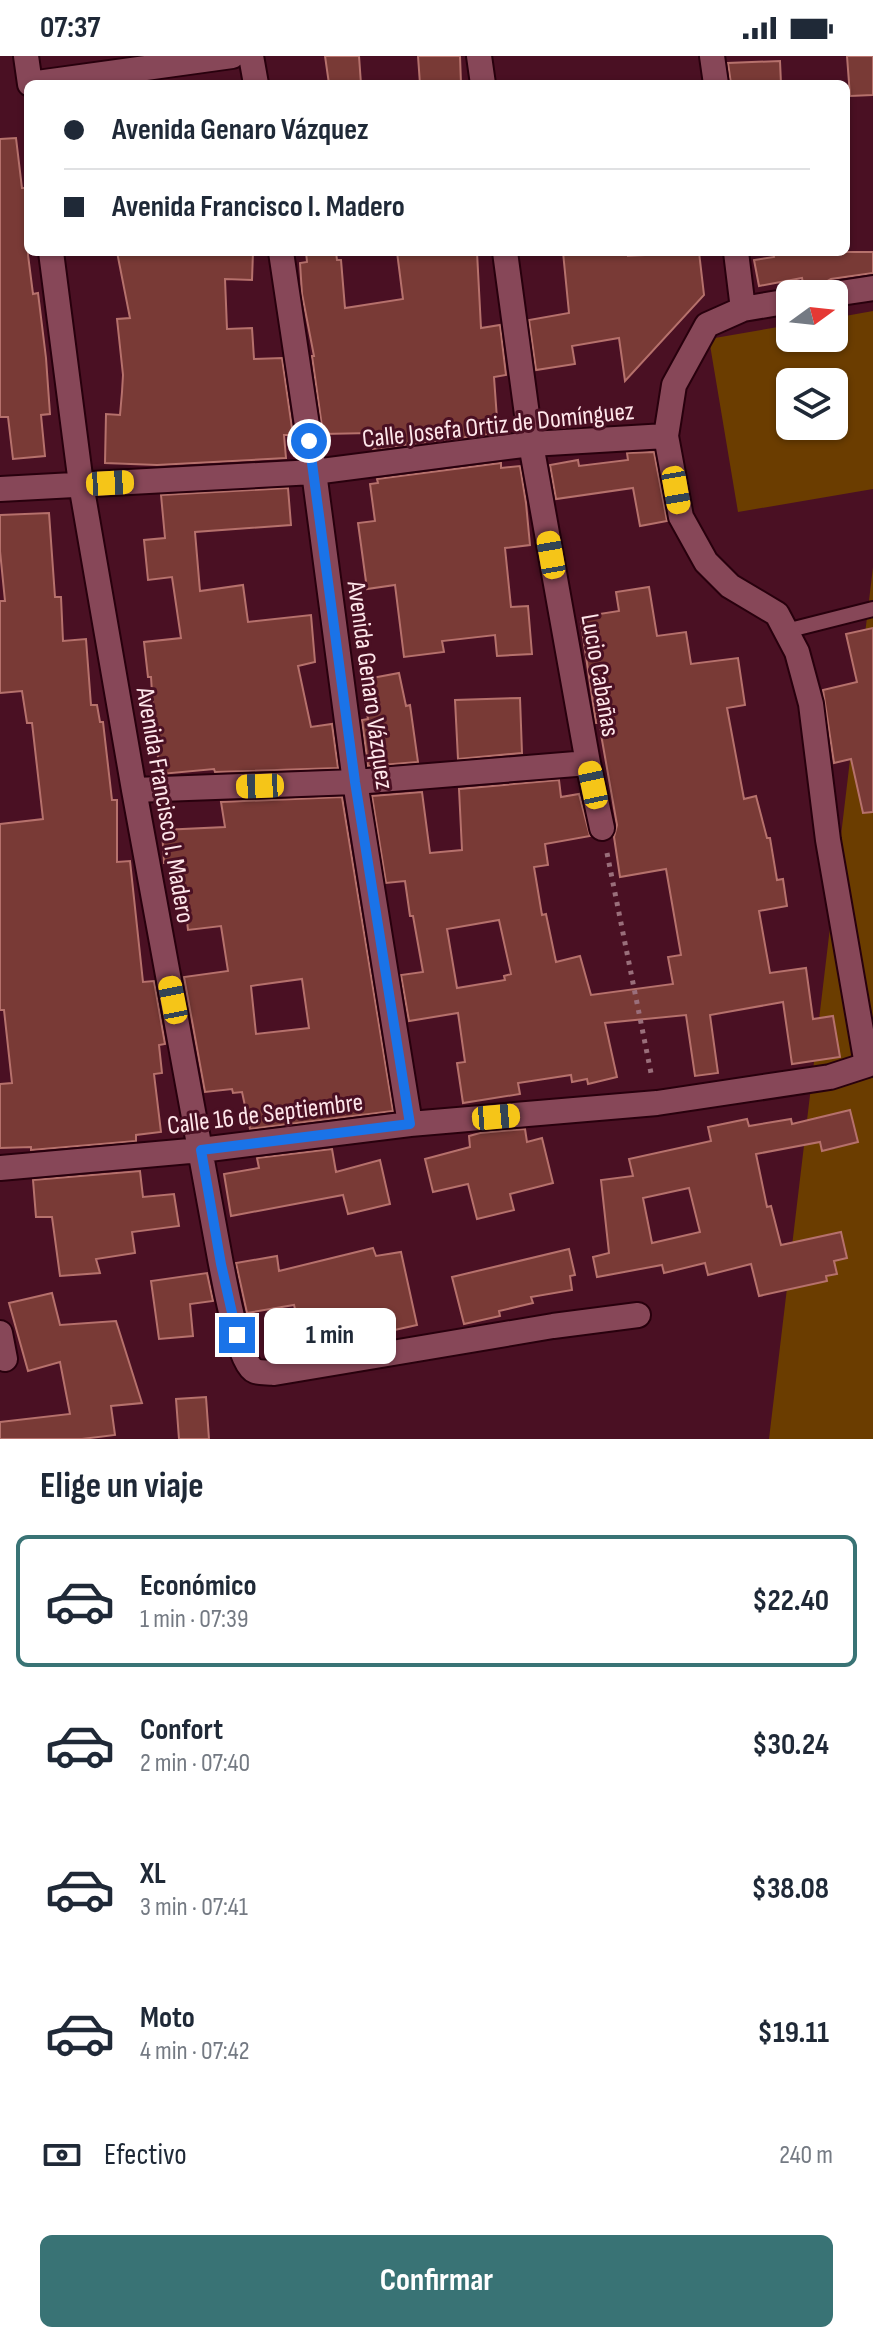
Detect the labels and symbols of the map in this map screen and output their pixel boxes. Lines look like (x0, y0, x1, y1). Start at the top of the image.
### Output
north arrow (776, 280, 848, 352)
street label: Calle Josefa Ortiz de Domínguez (361, 396, 636, 455)
route start (291, 423, 327, 459)
car (660, 464, 692, 516)
car (85, 470, 135, 496)
car (535, 529, 567, 581)
street label: Avenida Genaro Vázquez (339, 578, 399, 791)
street label: Lucio Cabañas (573, 611, 626, 739)
street label: Avenida Francisco I. Madero (128, 684, 201, 926)
car (576, 759, 610, 811)
car (236, 773, 284, 799)
car (157, 974, 189, 1026)
street label: Calle 16 de Septiembre (166, 1087, 365, 1142)
car (471, 1103, 521, 1131)
callout: 1 min (265, 1307, 397, 1363)
route end (219, 1317, 255, 1353)

